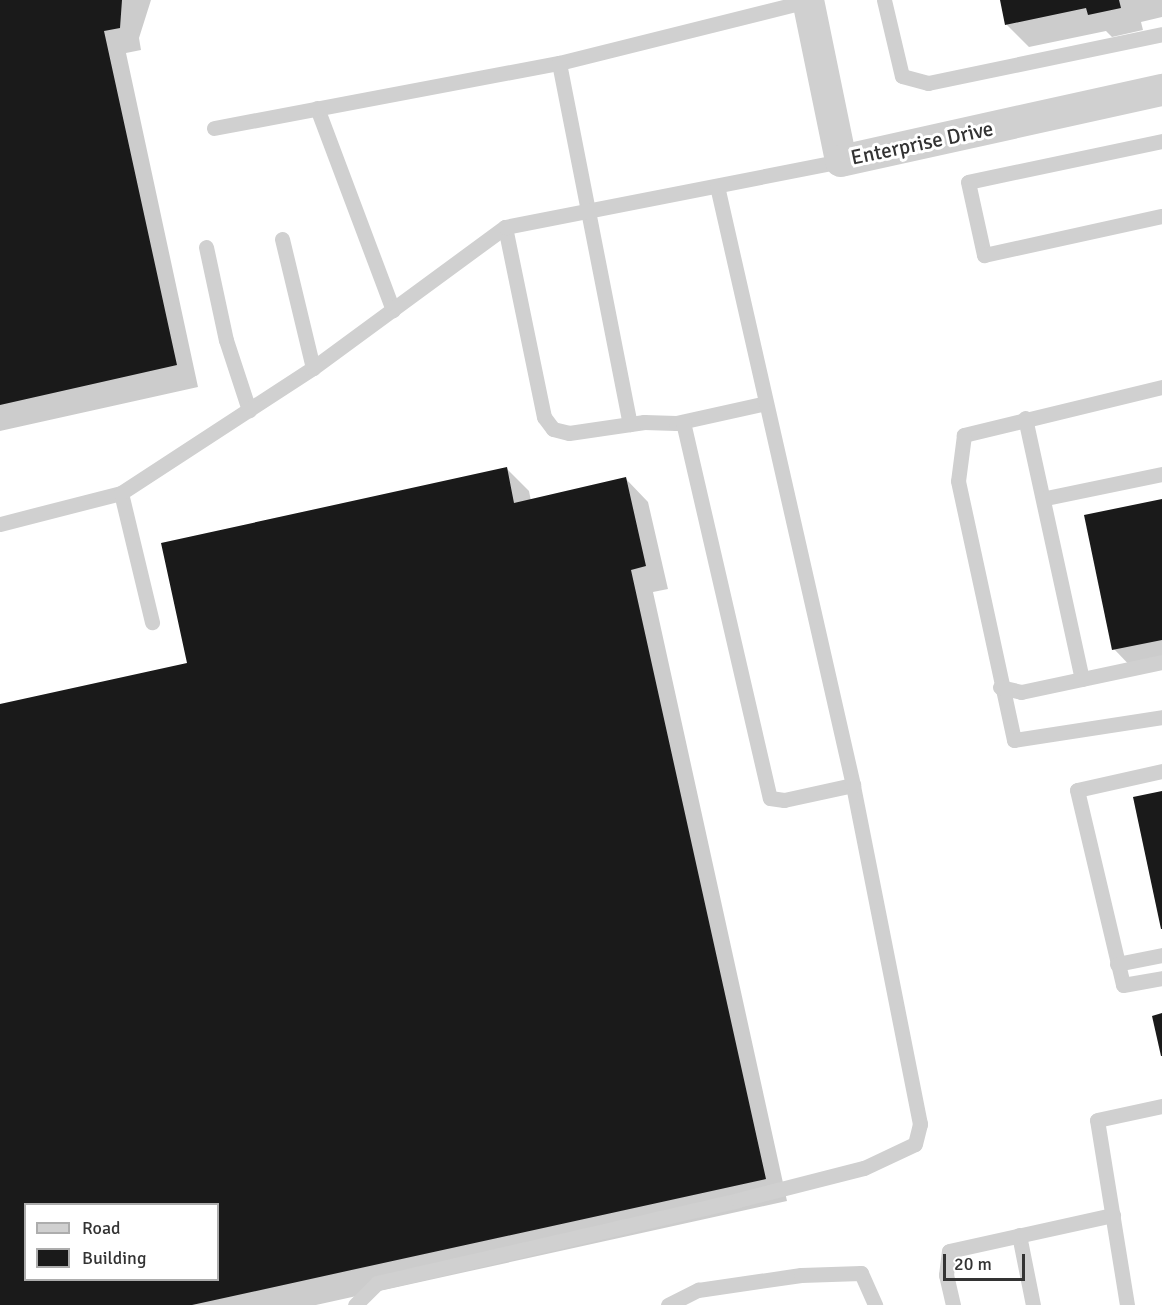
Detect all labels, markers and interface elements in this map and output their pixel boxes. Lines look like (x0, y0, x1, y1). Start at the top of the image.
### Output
street label: Enterprise Drive (848, 116, 996, 170)
legend (24, 1203, 219, 1281)
text: Road (82, 1217, 121, 1239)
scale bar (946, 1242, 1028, 1280)
text: Building (82, 1247, 146, 1269)
text: 20 m (954, 1253, 992, 1275)

